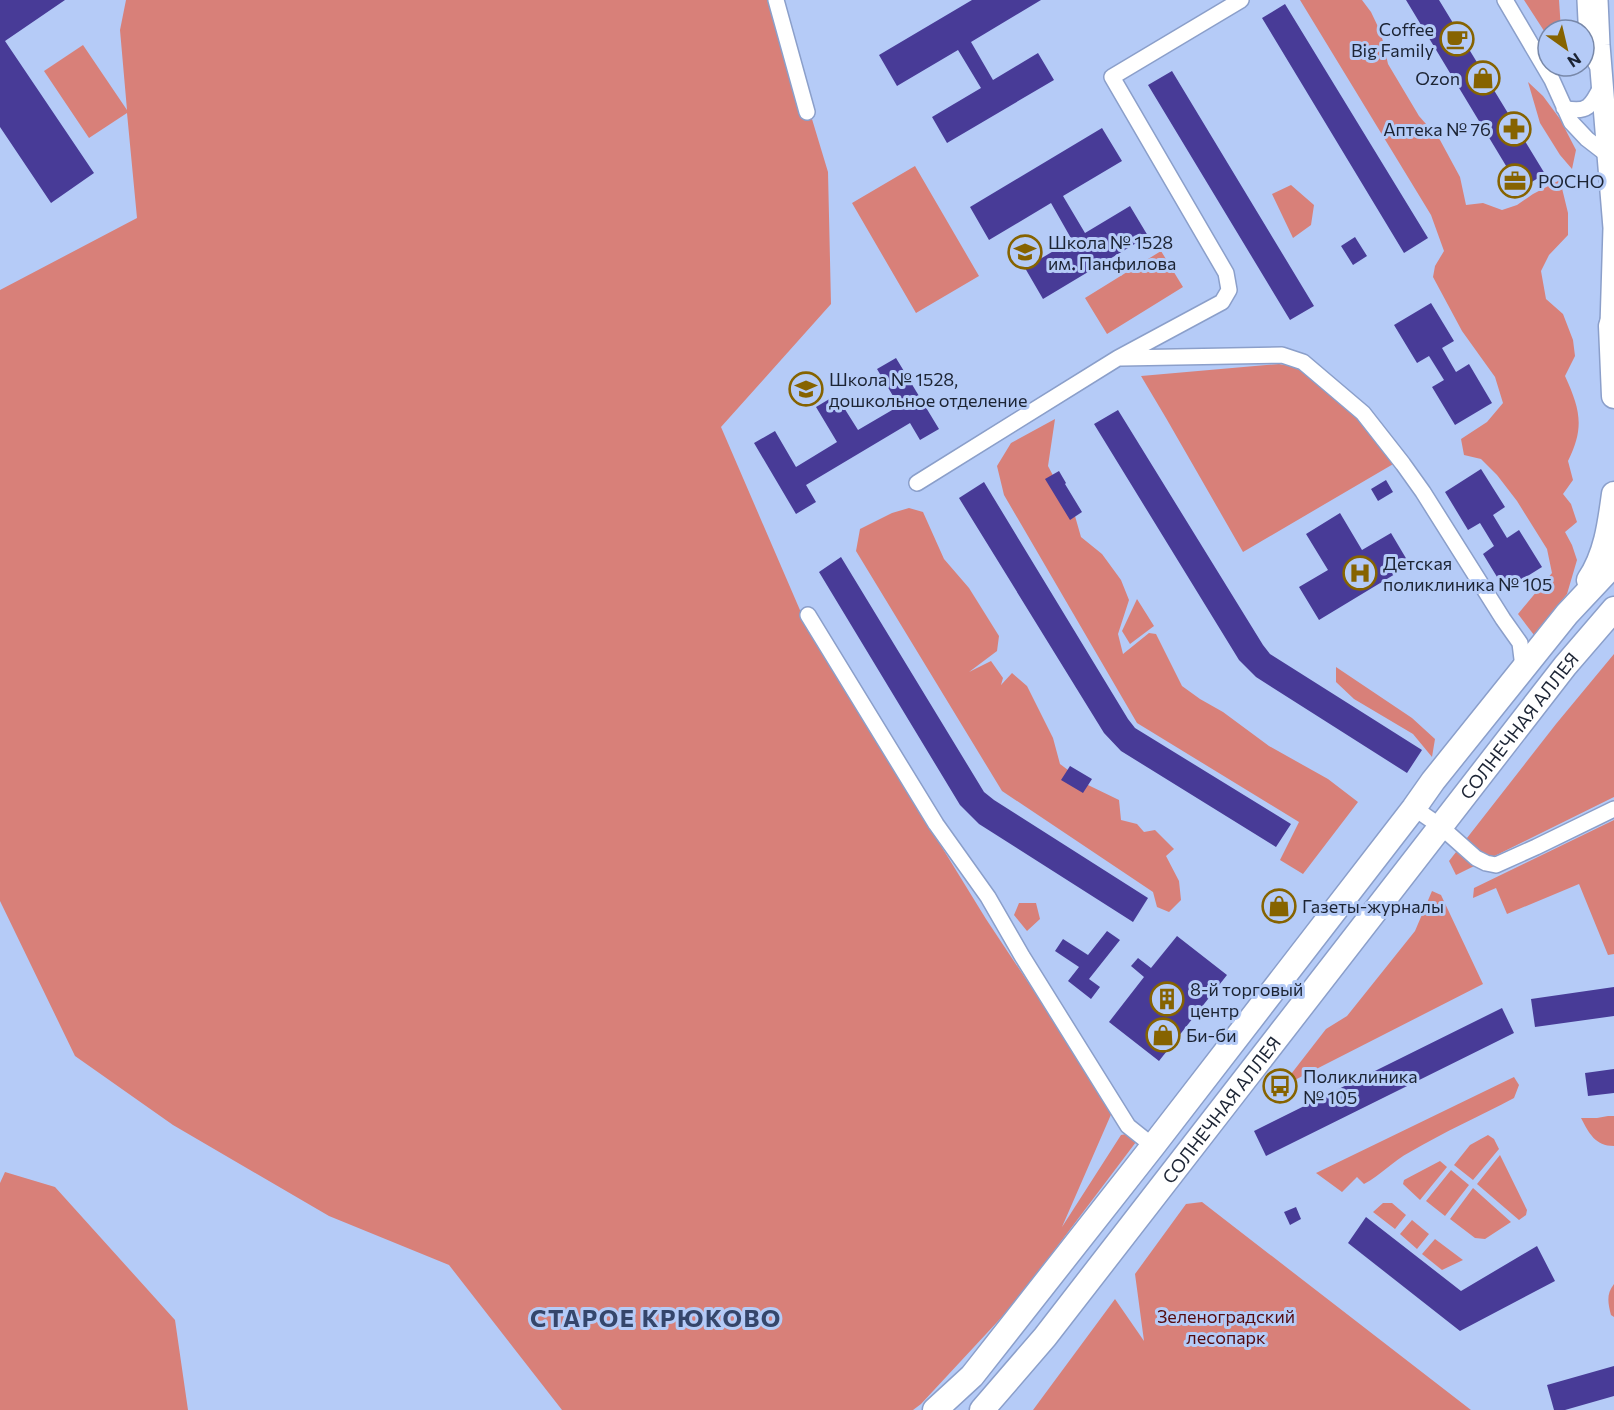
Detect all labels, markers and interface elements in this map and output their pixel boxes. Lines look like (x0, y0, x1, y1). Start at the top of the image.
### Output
place label: Coffee Big Family (1351, 18, 1434, 61)
north arrow (1536, 18, 1596, 78)
cafe icon: Coffee Big Family (1439, 21, 1475, 57)
text: N (1564, 50, 1585, 72)
shop icon: Ozon (1465, 60, 1501, 96)
place label: Ozon (1415, 67, 1460, 89)
pharmacy icon: Аптека № 76 (1496, 111, 1532, 147)
place label: Аптека № 76 (1383, 118, 1491, 140)
office icon: РОСНО (1497, 163, 1533, 199)
place label: РОСНО (1538, 170, 1605, 192)
place label: Школа № 1528 им. Панфилова (1048, 231, 1176, 274)
school or university icon: Школа № 1528 им. Панфилова (1007, 234, 1043, 270)
place label: Школа № 1528, дошкольное отделение (829, 368, 1027, 411)
school or university icon: Школа № 1528, дошкольное отделение (788, 371, 824, 407)
place label: Детская поликлиника № 105 (1383, 552, 1552, 595)
hospital icon: Детская поликлиника № 105 (1342, 555, 1378, 591)
street label: СОЛНЕЧНАЯ АЛЛЕЯ (1455, 648, 1583, 804)
shop icon: Газеты-журналы (1261, 888, 1297, 924)
place label: Газеты-журналы (1302, 895, 1444, 917)
place label: 8-й торговый центр (1190, 978, 1303, 1021)
building icon: 8-й торговый центр (1149, 981, 1185, 1017)
shop icon: Би-би (1145, 1017, 1181, 1053)
place label: Би-би (1186, 1024, 1236, 1046)
street label: СОЛНЕЧНАЯ АЛЛЕЯ (1157, 1032, 1285, 1188)
place label: Поликлиника № 105 (1303, 1065, 1418, 1108)
bus stop icon: Поликлиника № 105 (1262, 1068, 1298, 1104)
district label: СТАРОЕ КРЮКОВО (530, 1303, 782, 1332)
park label: Зеленоградский лесопарк (1157, 1305, 1295, 1348)

